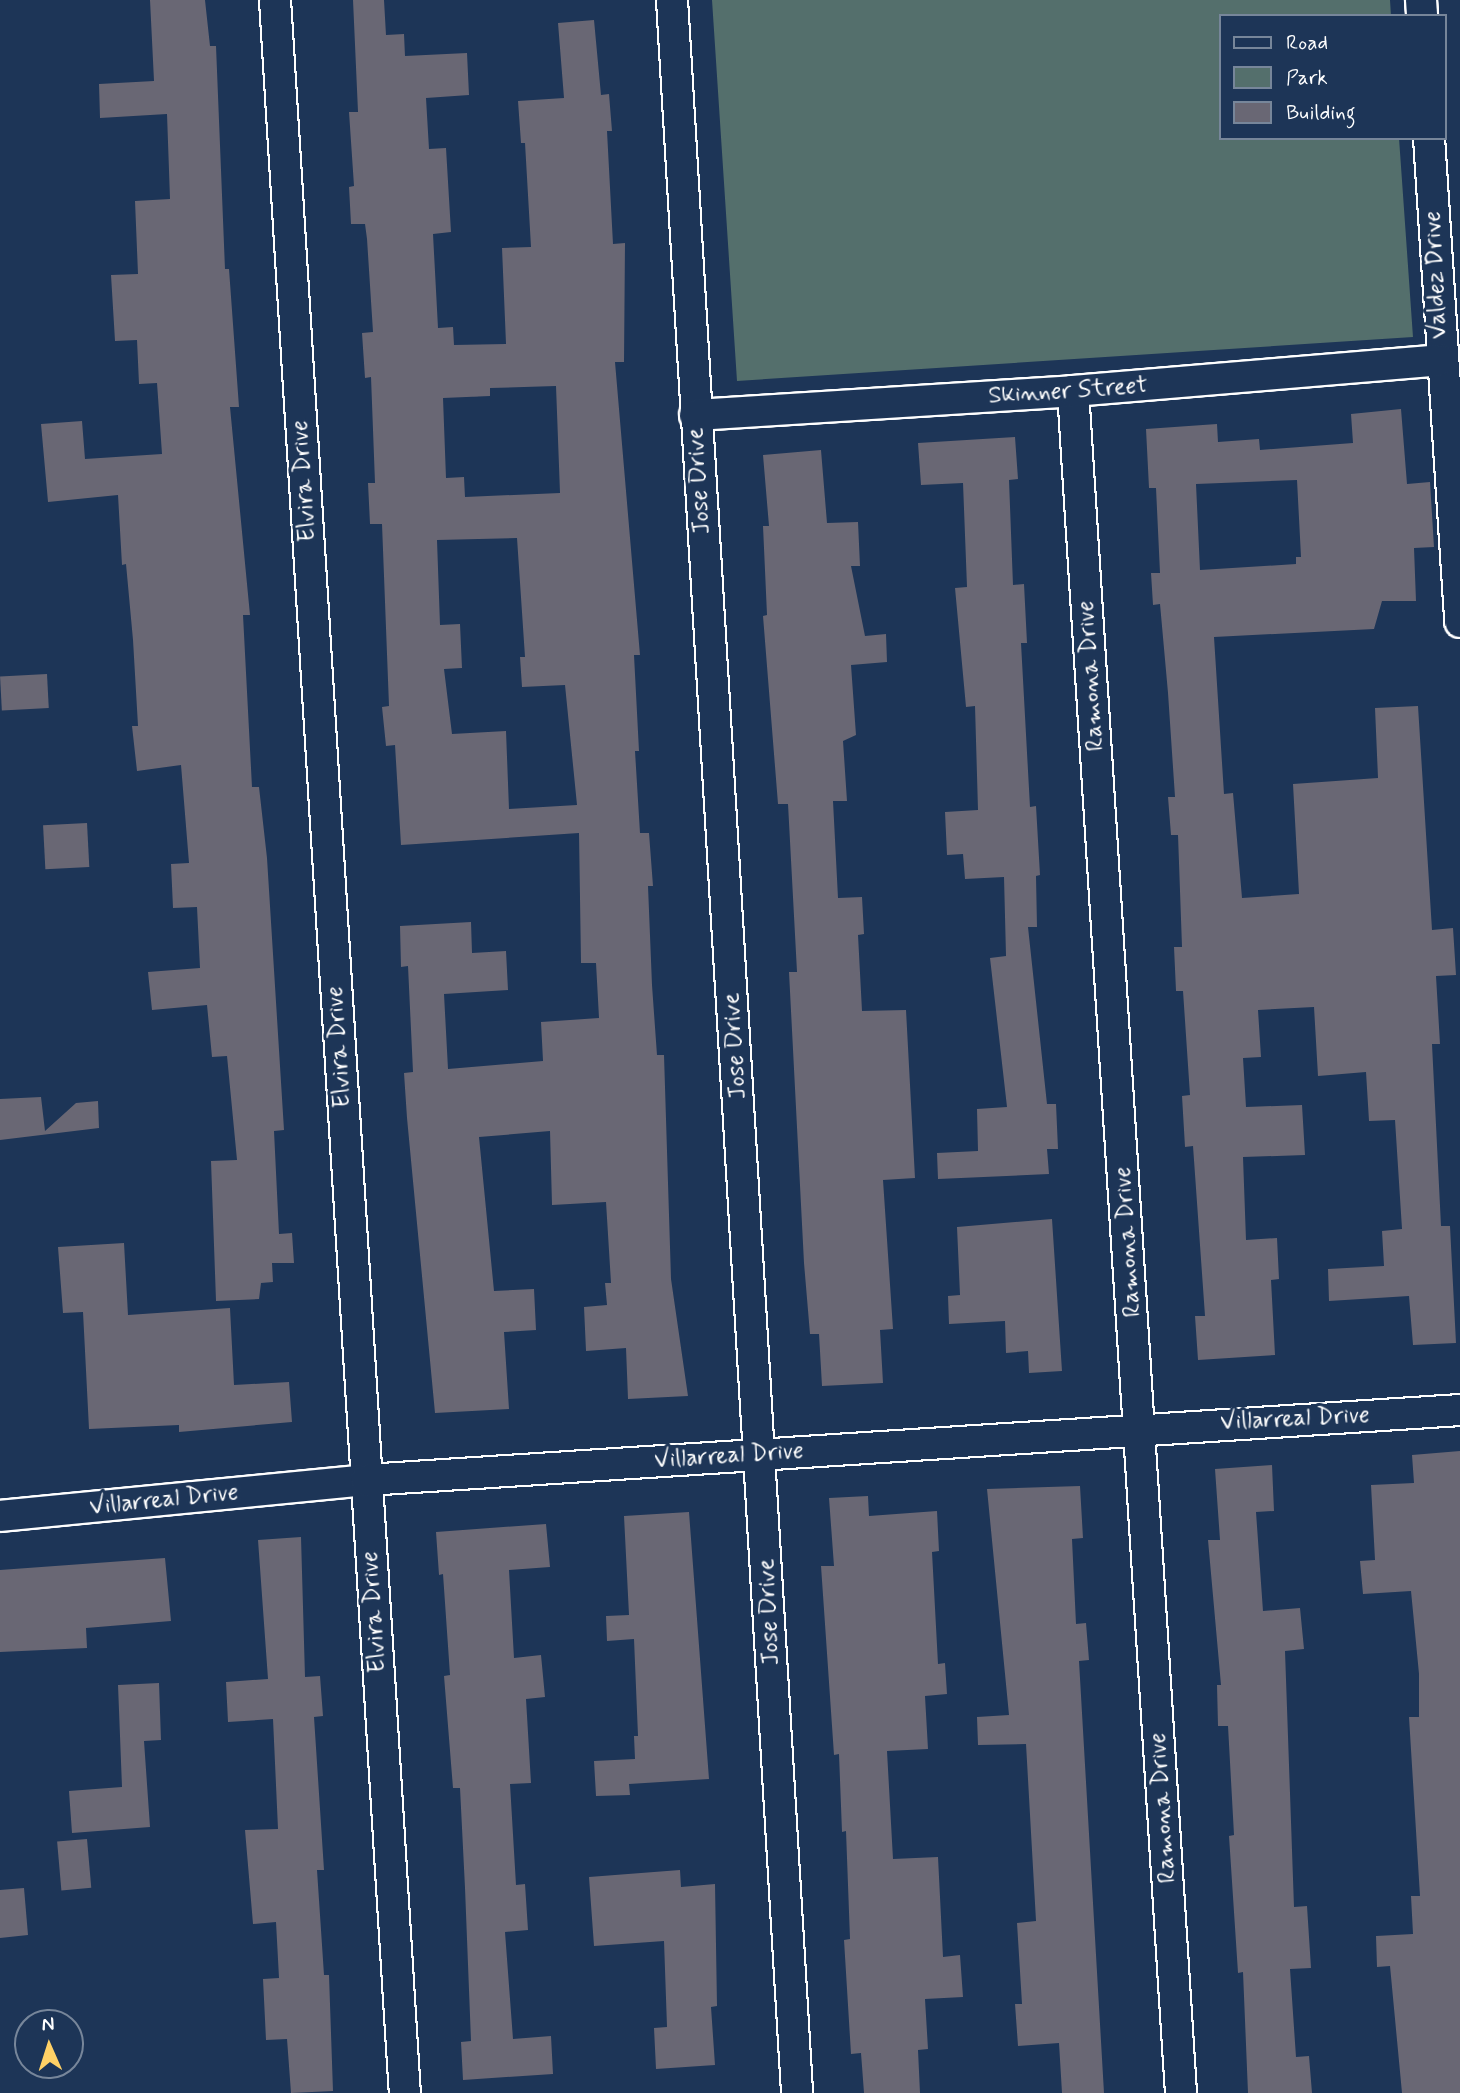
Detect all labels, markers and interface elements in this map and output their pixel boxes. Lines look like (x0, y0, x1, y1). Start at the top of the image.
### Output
legend (1218, 14, 1446, 140)
text: Road (1286, 29, 1328, 57)
text: Park (1286, 64, 1328, 92)
text: Building (1286, 99, 1356, 127)
street label: Valdez Drive (1418, 211, 1454, 339)
street label: Skinner Street (988, 371, 1148, 411)
street label: Elvira Drive (285, 419, 323, 543)
street label: Jose Drive (681, 428, 717, 534)
street label: Ramona Drive (1071, 600, 1111, 752)
street label: Elvira Drive (320, 985, 358, 1109)
street label: Jose Drive (717, 993, 753, 1099)
street label: Ramona Drive (1108, 1166, 1148, 1318)
street label: Villarreal Drive (1220, 1401, 1370, 1437)
street label: Villarreal Drive (653, 1436, 805, 1476)
street label: Villarreal Drive (88, 1478, 240, 1522)
street label: Elvira Drive (355, 1550, 393, 1674)
street label: Jose Drive (752, 1559, 786, 1665)
street label: Ramona Drive (1143, 1732, 1183, 1884)
north arrow (14, 2009, 84, 2079)
text: N (41, 2012, 55, 2037)

